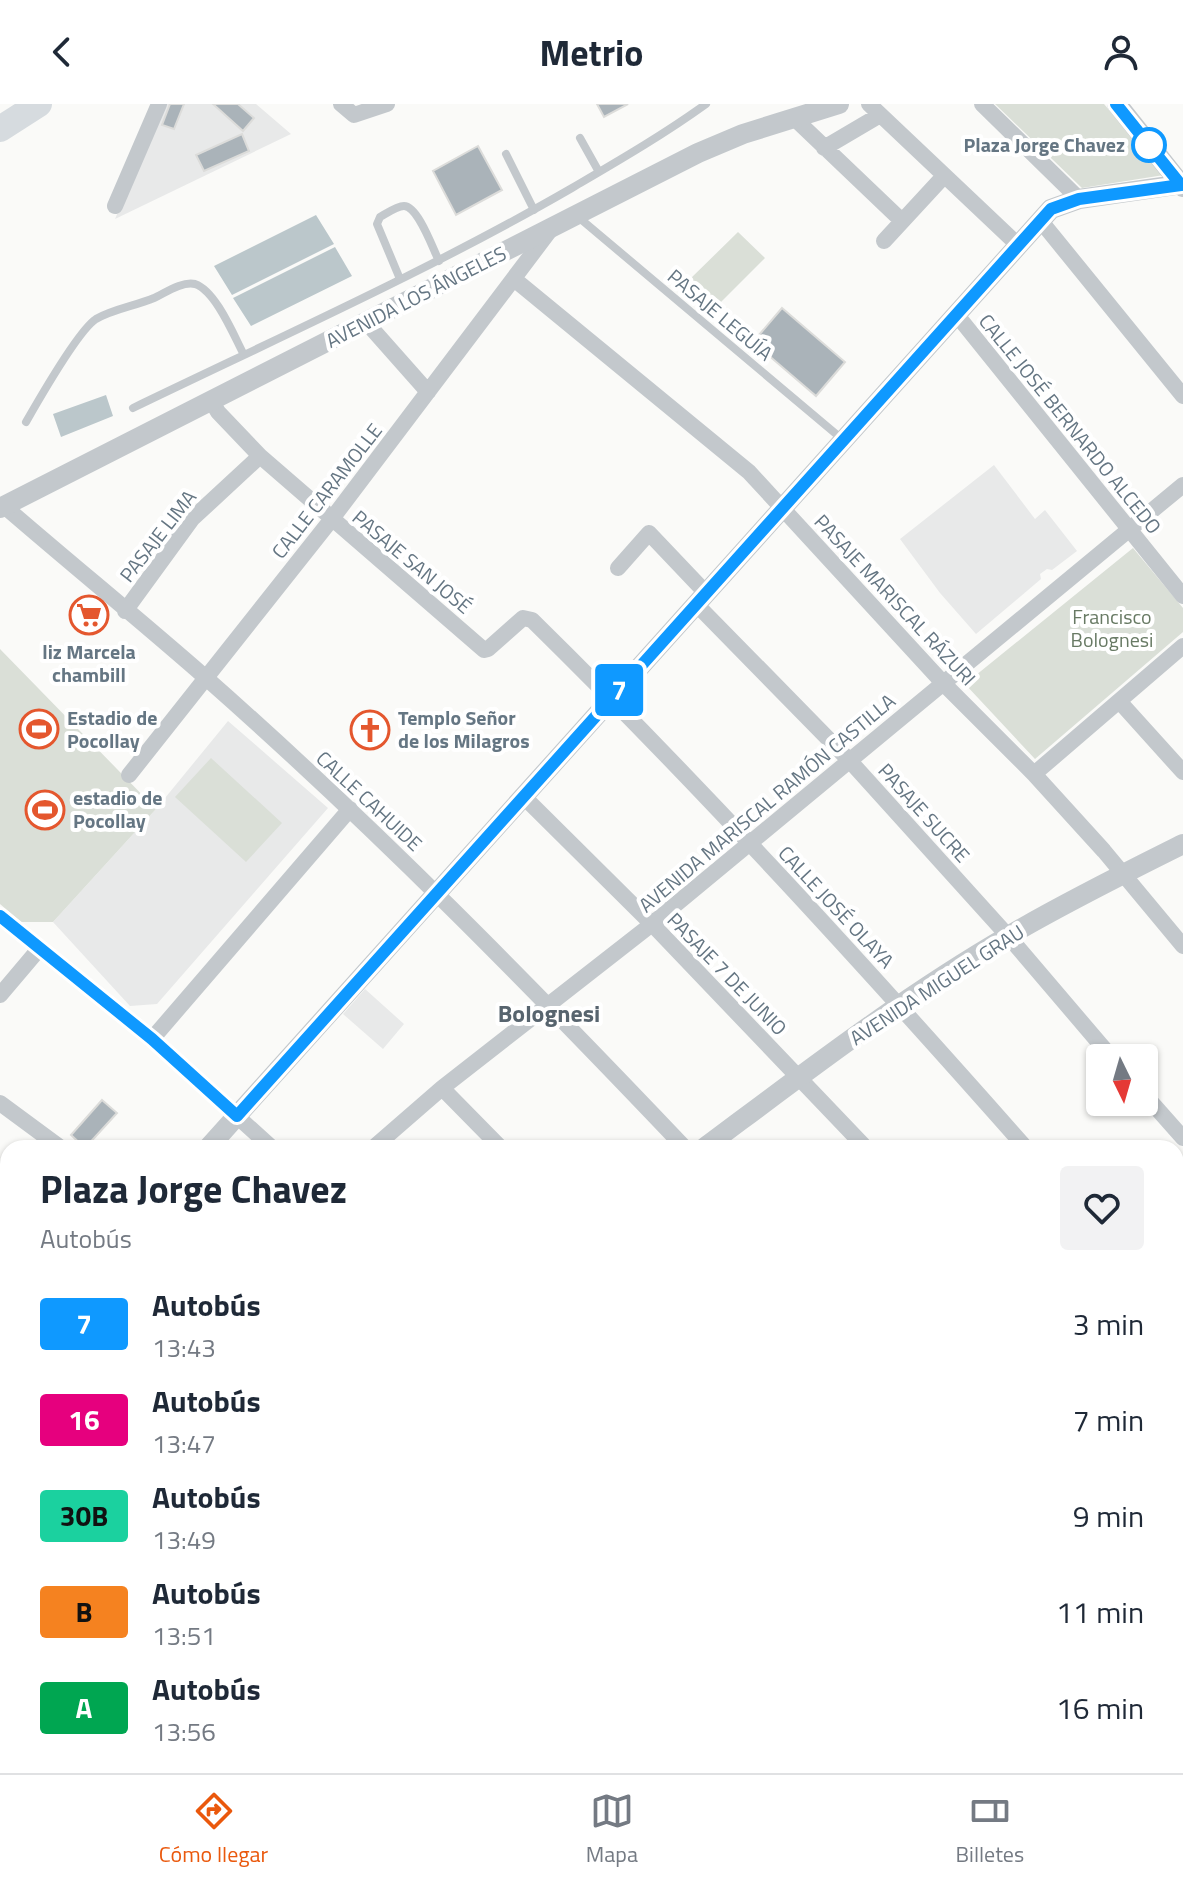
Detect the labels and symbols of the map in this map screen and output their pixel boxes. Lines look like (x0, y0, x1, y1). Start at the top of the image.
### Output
marker: Plaza Jorge Chavez (1132, 128, 1166, 162)
place label: Plaza Jorge Chavez (963, 129, 1125, 160)
street label: AVENIDA LOS ÁNGELES (320, 238, 512, 356)
street label: PASAJE LEGUÍA (661, 261, 780, 368)
street label: CALLE JOSÉ BERNARDO ALCEDO (972, 307, 1169, 541)
street label: CALLE CARAMOLLE (264, 416, 389, 565)
street label: PASAJE LIMA (112, 483, 204, 589)
street label: PASAJE SAN JOSÉ (346, 502, 479, 621)
street label: PASAJE MARISCAL RÁZURI (807, 507, 984, 693)
supermarket icon: liz Marcela chambill (68, 594, 110, 636)
park label: Francisco Bolognesi (1071, 601, 1153, 655)
place label: liz Marcela chambill (42, 636, 136, 690)
line badge: 7 (593, 664, 645, 716)
street label: AVENIDA MARISCAL RAMÓN CASTILLA (631, 686, 902, 920)
place label: Estadio de Pocollay (67, 702, 157, 756)
place label: Templo Señor de los Milagros (398, 702, 530, 756)
sports icon: Estadio de Pocollay (18, 708, 60, 750)
church icon: Templo Señor de los Milagros (349, 709, 391, 751)
street label: CALLE CAHUIDE (309, 743, 429, 858)
street label: PASAJE SUCRE (871, 756, 978, 869)
place label: estadio de Pocollay (73, 782, 163, 836)
sports icon: estadio de Pocollay (24, 789, 66, 831)
street label: CALLE JOSÉ OLAYA (771, 838, 902, 975)
street label: PASAJE 7 DE JUNIO (660, 905, 794, 1042)
street label: AVENIDA MIGUEL GRAU (843, 916, 1030, 1053)
district label: Bolognesi (498, 995, 600, 1031)
north arrow (1086, 1044, 1158, 1116)

